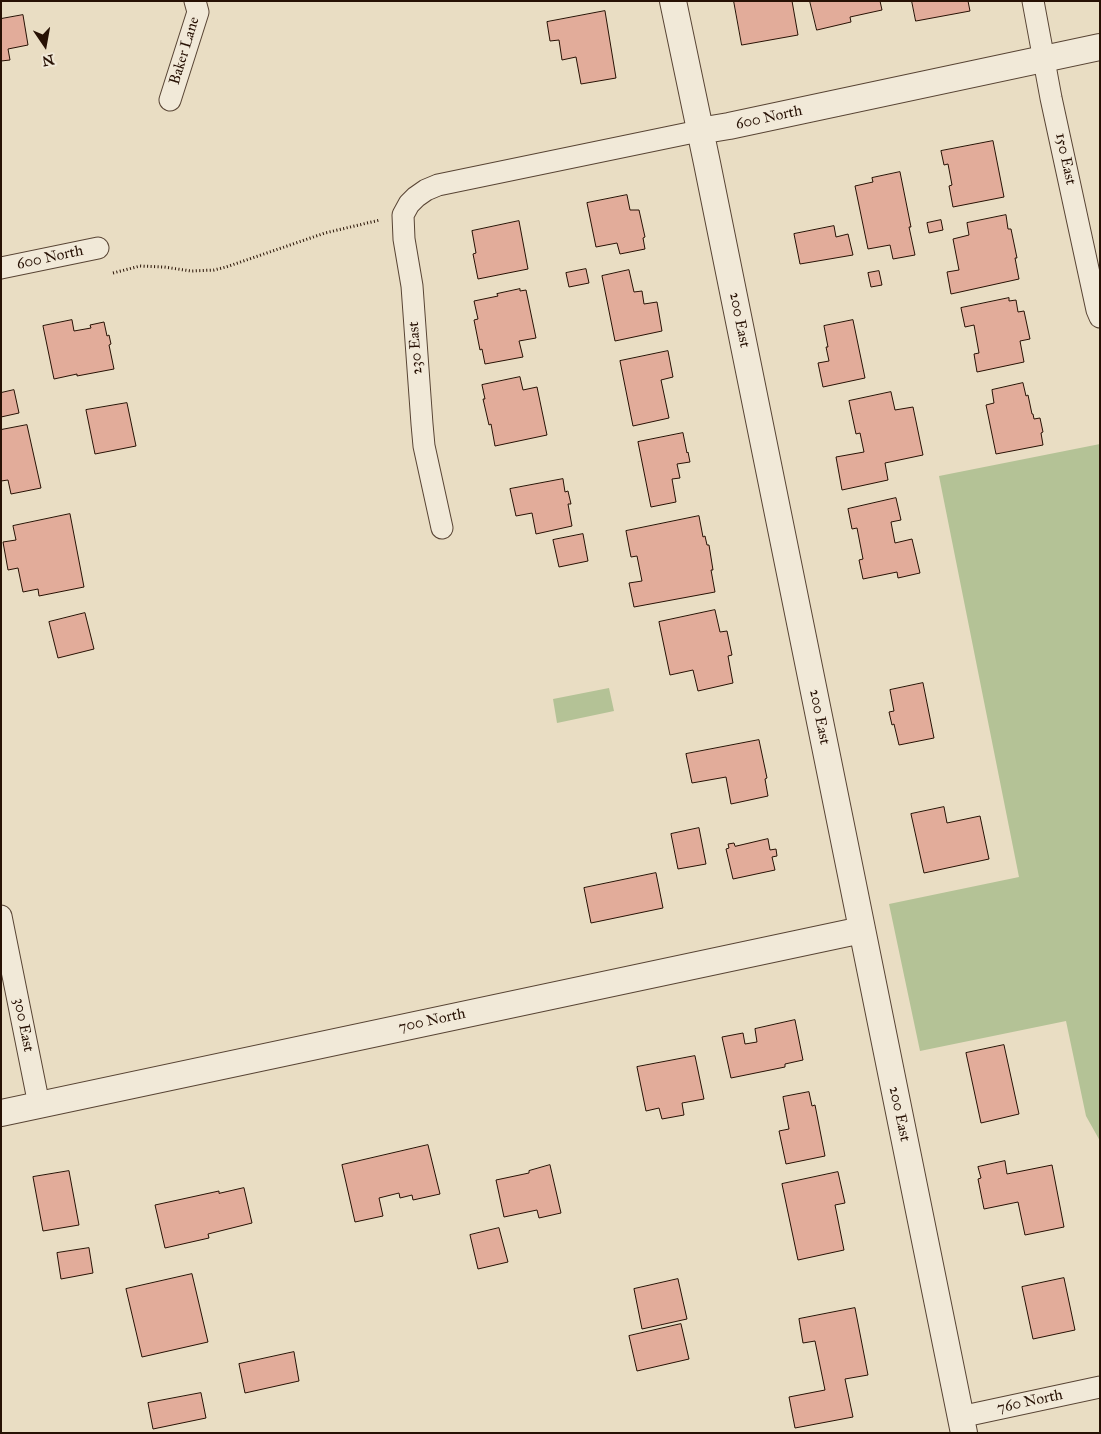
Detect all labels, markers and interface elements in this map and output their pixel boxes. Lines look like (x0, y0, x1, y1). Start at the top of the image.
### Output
street label: Baker Lane (166, 15, 204, 87)
north arrow (20, 20, 70, 70)
text: N (41, 51, 56, 70)
street label: 600 North (734, 102, 804, 134)
street label: 150 East (1051, 131, 1079, 187)
street label: 600 North (15, 242, 85, 274)
street label: 200 East (725, 291, 753, 349)
street label: 230 East (405, 321, 427, 375)
street label: 200 East (805, 688, 833, 746)
street label: 300 East (9, 997, 37, 1053)
street label: 700 North (397, 1005, 467, 1037)
street label: 200 East (884, 1085, 914, 1143)
street label: 760 North (995, 1386, 1065, 1418)

